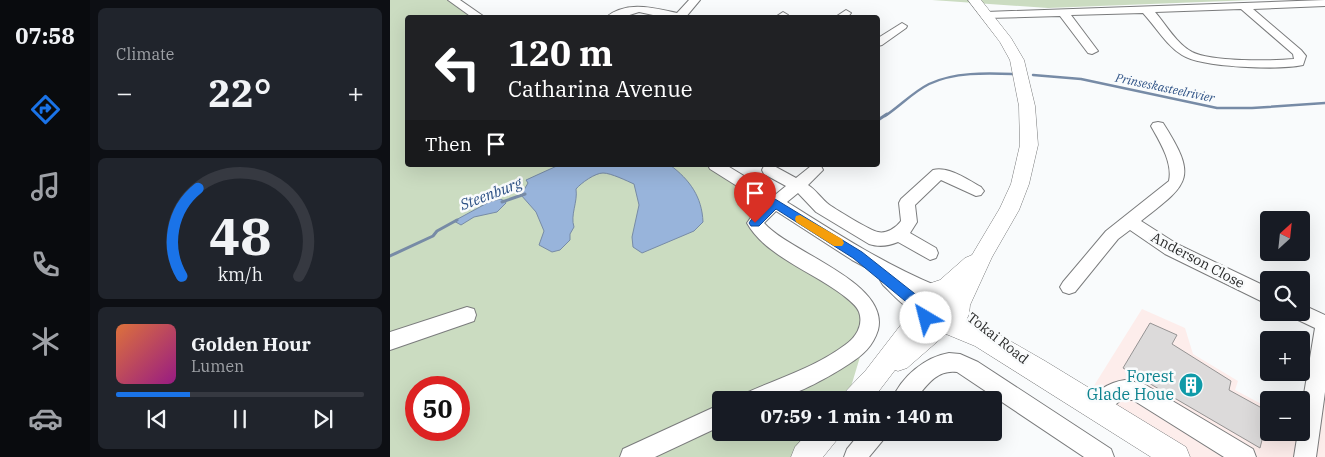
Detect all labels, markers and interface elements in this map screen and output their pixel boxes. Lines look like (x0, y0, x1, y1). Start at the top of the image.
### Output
text: 07:58 (15, 21, 75, 50)
text: 120 m (508, 30, 613, 76)
icon: left (425, 35, 490, 100)
text: Climate (116, 44, 174, 64)
text: 22° (208, 68, 272, 117)
water label: Prinseskasteelrivier (1113, 69, 1217, 106)
text: − (116, 74, 133, 111)
text: + (347, 74, 364, 111)
text: Catharina Avenue (508, 74, 693, 103)
icon: directions (28, 92, 63, 127)
icon: arrive (482, 130, 510, 158)
text: Then (425, 132, 472, 156)
icon: music (28, 169, 63, 204)
pin (734, 172, 776, 223)
water label: Steenburg (456, 173, 525, 214)
icon: arrive (741, 179, 769, 207)
text: 48 (209, 202, 271, 269)
north arrow (1260, 211, 1310, 261)
map controls (1260, 211, 1310, 441)
street label: Anderson Close (1148, 228, 1248, 292)
icon: phone (28, 247, 63, 282)
text: km/h (217, 263, 263, 286)
button: search (1260, 271, 1310, 321)
position arrow (899, 291, 951, 343)
street label: Tokai Road (964, 308, 1033, 368)
icon: climate (28, 324, 63, 359)
button: + (1260, 331, 1310, 381)
text: Golden Hour (191, 332, 311, 356)
text: Lumen (191, 356, 244, 376)
place label: Forest Glade Houe (1087, 366, 1174, 404)
building icon: Forest Glade Houe (1178, 372, 1204, 398)
speed limit sign: 50 (405, 376, 470, 441)
button: − (1260, 391, 1310, 441)
icon: car (28, 401, 63, 436)
text: 07:59 · 1 min · 140 m (761, 404, 953, 428)
icon: previous (143, 405, 171, 433)
icon: pause (226, 405, 254, 433)
icon: next (309, 405, 337, 433)

